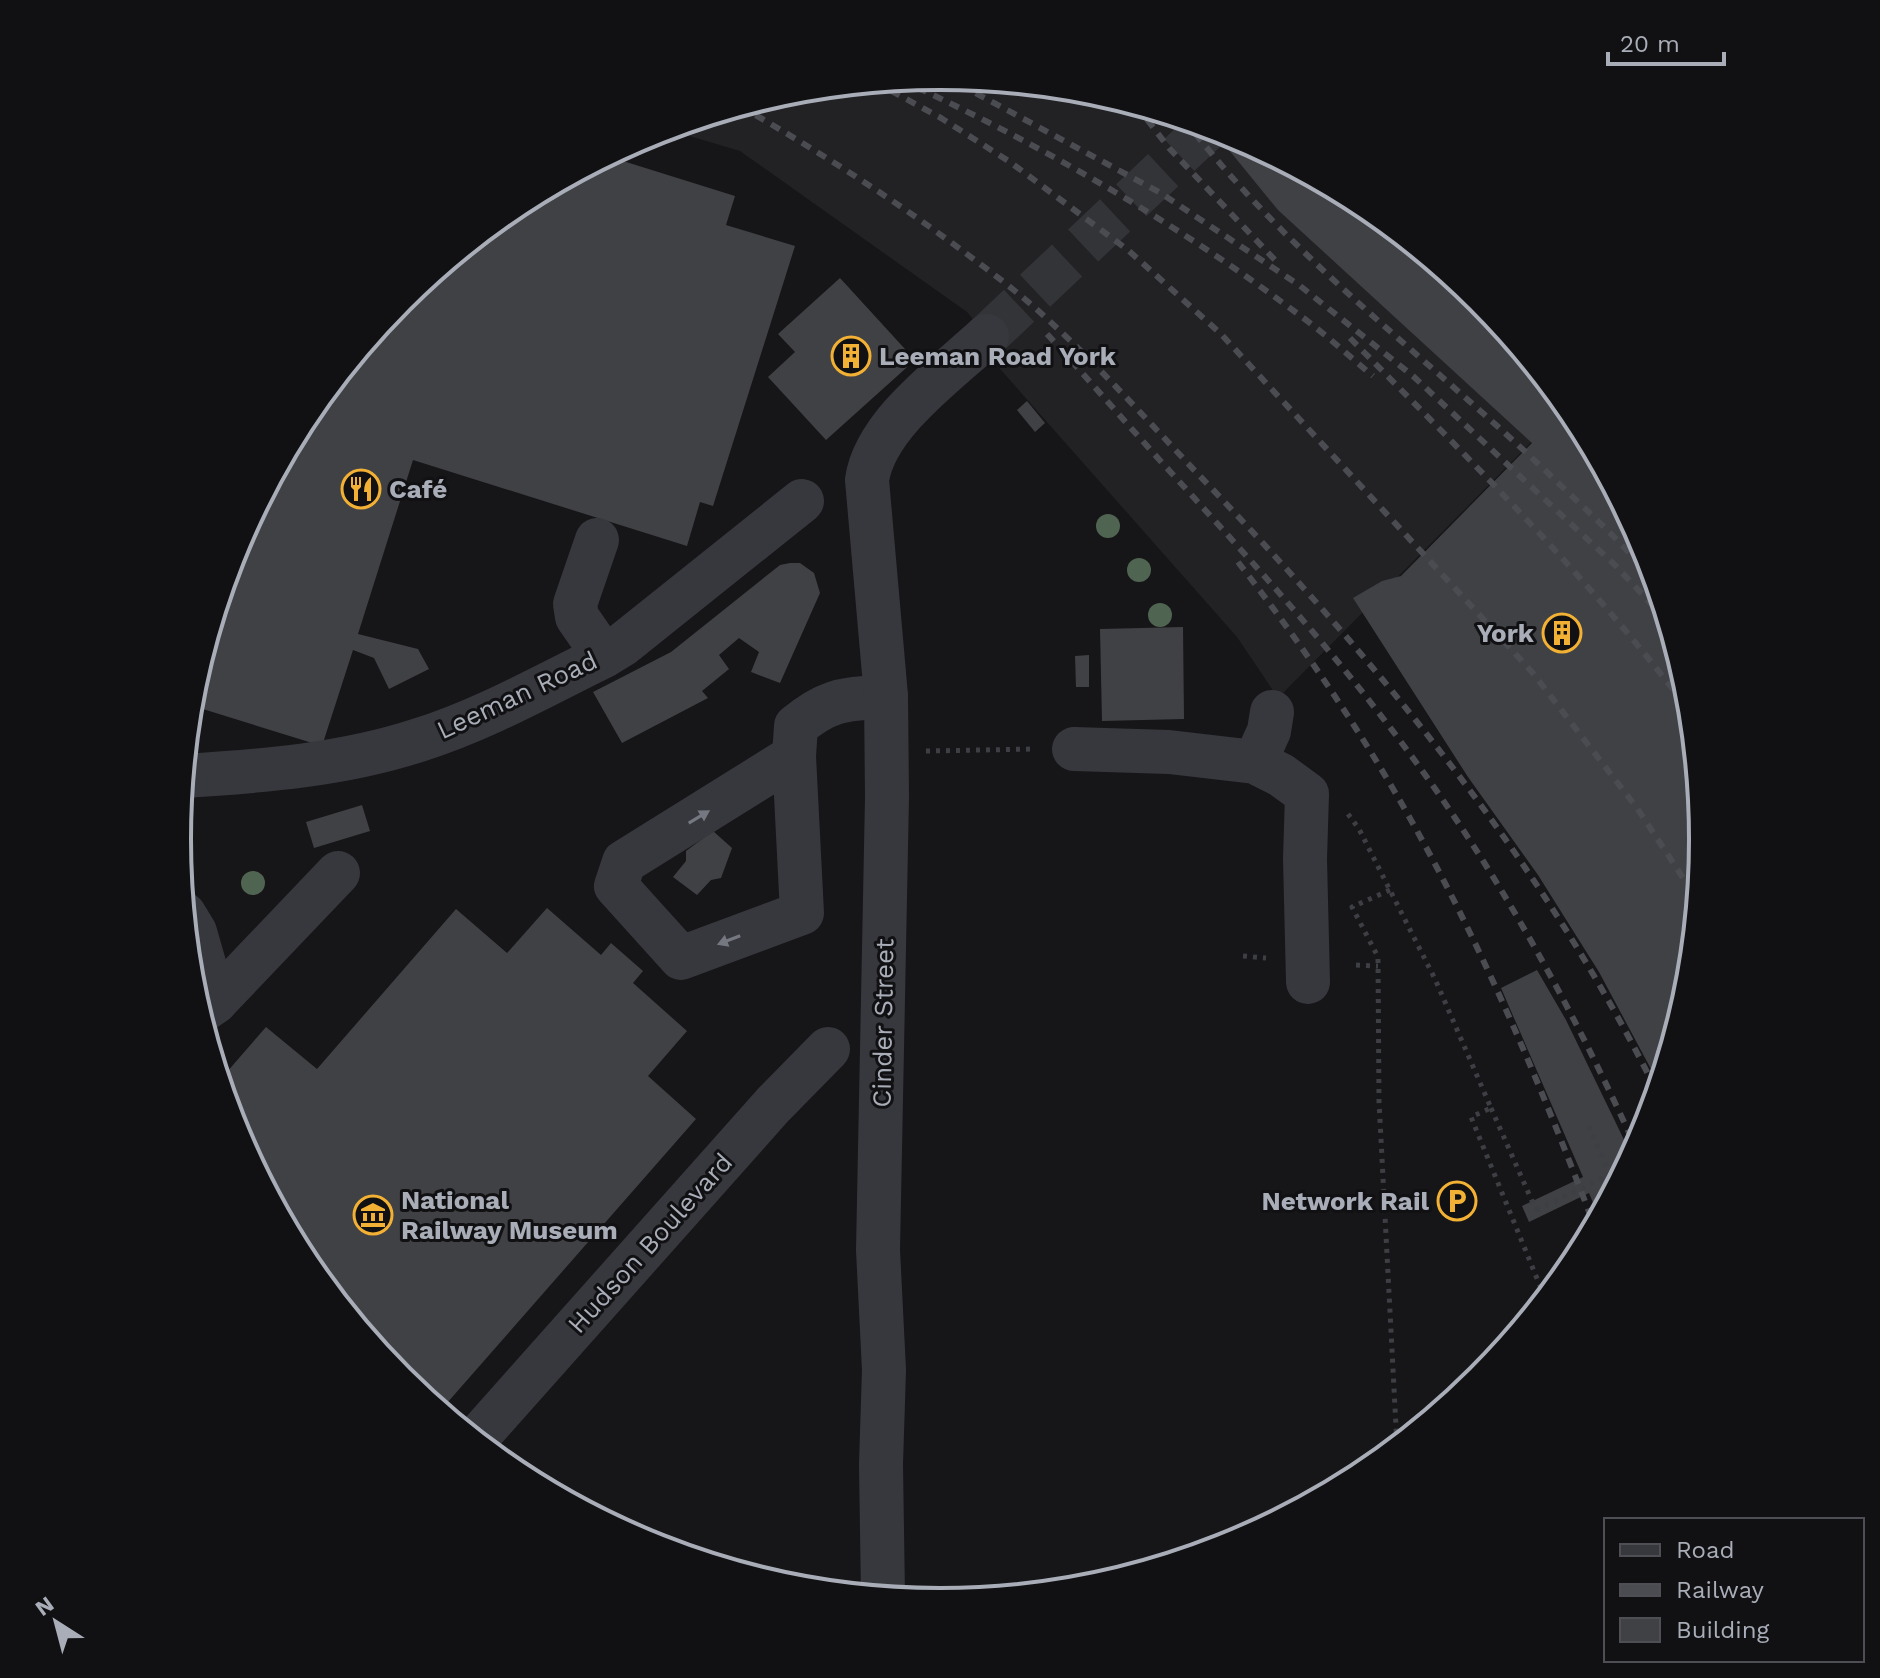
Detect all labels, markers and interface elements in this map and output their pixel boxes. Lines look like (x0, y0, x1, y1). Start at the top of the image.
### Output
scale bar (1608, 16, 1724, 66)
text: 20 m (1620, 30, 1680, 58)
building icon: Leeman Road York (830, 335, 872, 377)
place label: Leeman Road York (879, 341, 1117, 371)
restaurant icon: Café (340, 468, 382, 510)
place label: Café (389, 474, 447, 504)
building icon: York (1541, 612, 1583, 654)
place label: York (1477, 618, 1535, 648)
street label: Leeman Road (432, 645, 602, 745)
one-way arrow (688, 811, 710, 825)
one-way arrow (716, 934, 740, 947)
street label: Cinder Street (867, 938, 899, 1108)
street label: Hudson Boulevard (562, 1147, 738, 1339)
parking icon: Network Rail (1436, 1180, 1478, 1222)
place label: National Railway Museum (401, 1185, 618, 1245)
place label: Network Rail (1261, 1186, 1429, 1216)
museum icon: National Railway Museum (352, 1194, 394, 1236)
legend (1604, 1518, 1864, 1662)
text: Road (1676, 1536, 1735, 1564)
text: Railway (1676, 1576, 1765, 1604)
north arrow (16, 1582, 96, 1662)
text: N (31, 1591, 58, 1621)
text: Building (1676, 1616, 1769, 1644)

